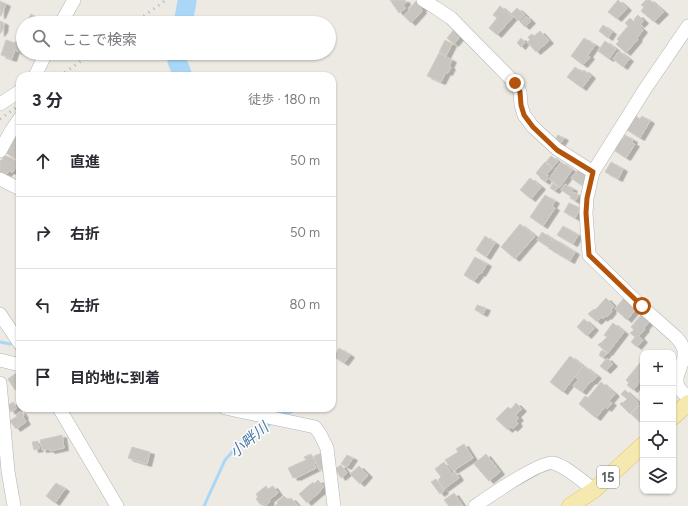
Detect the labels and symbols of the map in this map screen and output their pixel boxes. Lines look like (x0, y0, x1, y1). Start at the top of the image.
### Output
route end (506, 74, 524, 92)
route start (633, 297, 651, 315)
water label: 小畔川 (226, 417, 274, 461)
road number: 15 (597, 466, 619, 488)

